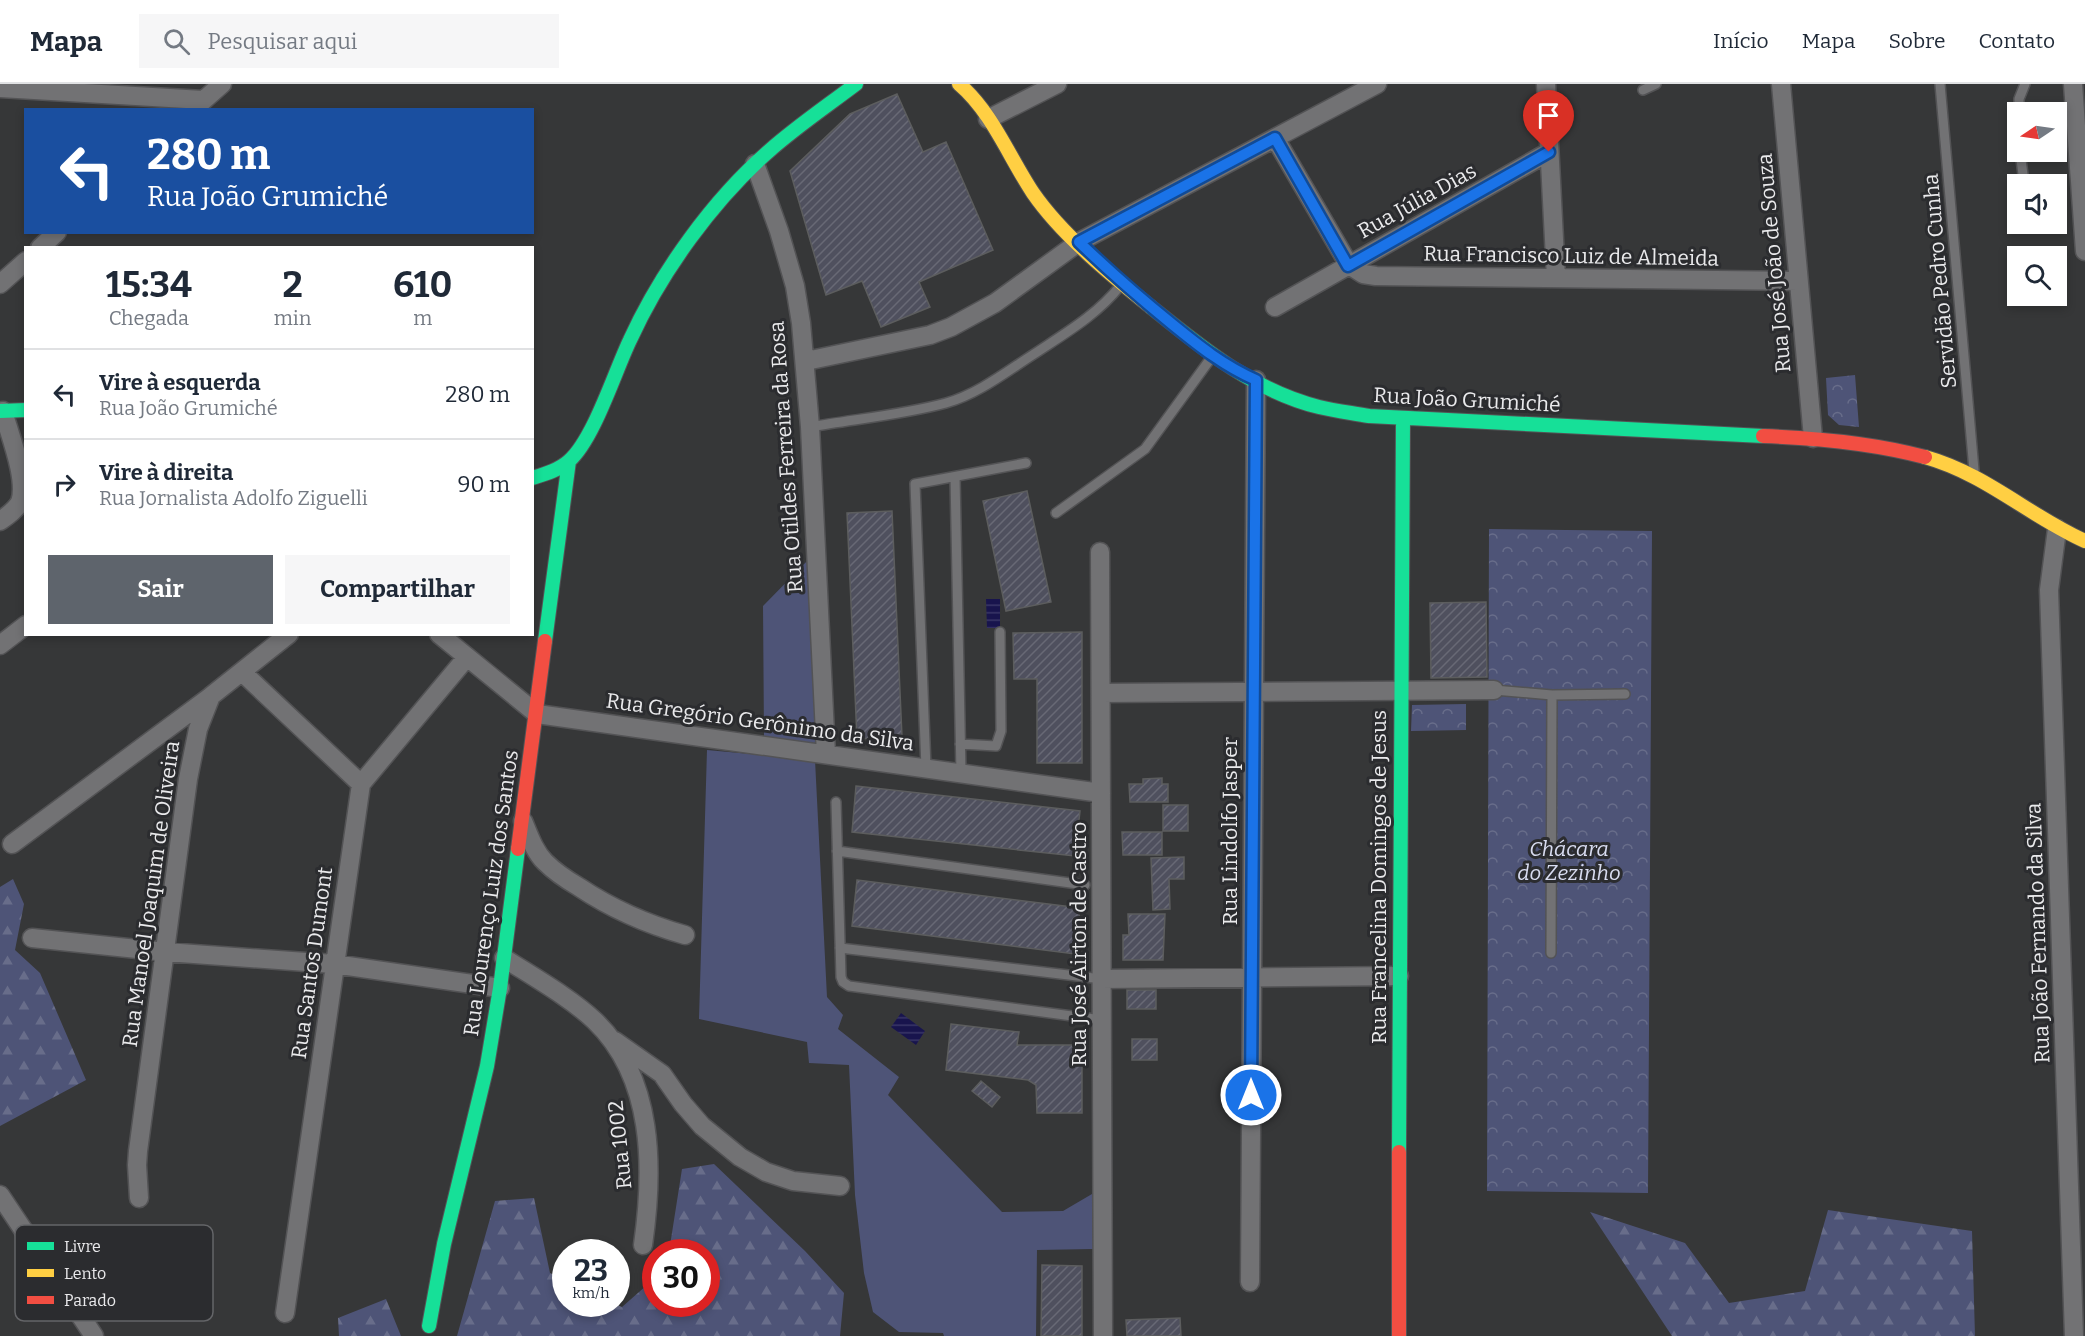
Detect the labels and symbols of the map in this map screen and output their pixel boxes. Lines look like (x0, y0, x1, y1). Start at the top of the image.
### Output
pin (1523, 90, 1574, 152)
north arrow (2007, 102, 2067, 162)
street label: Rua José João de Souza (1751, 152, 1797, 374)
street label: Rua Júlia Dias (1353, 158, 1481, 244)
street label: Servidão Pedro Cunha (1918, 172, 1962, 389)
street label: Rua Francisco Luiz de Almeida (1423, 240, 1719, 272)
street label: Rua Otildes Ferreira da Rosa (763, 320, 808, 594)
street label: Rua João Grumiché (1373, 382, 1561, 418)
street label: Rua Gregório Gerônimo da Silva (604, 688, 916, 757)
street label: Rua Francelina Domingos de Jesus (1366, 710, 1392, 1044)
street label: Rua Lindolfo Jasper (1217, 737, 1243, 925)
street label: Rua Manoel Joaquim de Oliveira (117, 739, 185, 1049)
street label: Rua Lourenço Luiz dos Santos (458, 748, 524, 1038)
street label: Rua João Fernando da Silva (2020, 802, 2056, 1064)
street label: Rua José Airton de Castro (1066, 822, 1092, 1066)
park label: Chácara do Zezinho (1517, 836, 1621, 886)
street label: Rua Santos Dumont (286, 865, 338, 1061)
position arrow (1219, 1063, 1283, 1127)
street label: Rua 1002 (602, 1099, 638, 1191)
legend (15, 1225, 213, 1321)
text: Livre (64, 1237, 101, 1256)
speed limit sign: 30 (642, 1239, 720, 1317)
text: Lento (64, 1264, 106, 1283)
text: Parado (64, 1291, 116, 1310)

